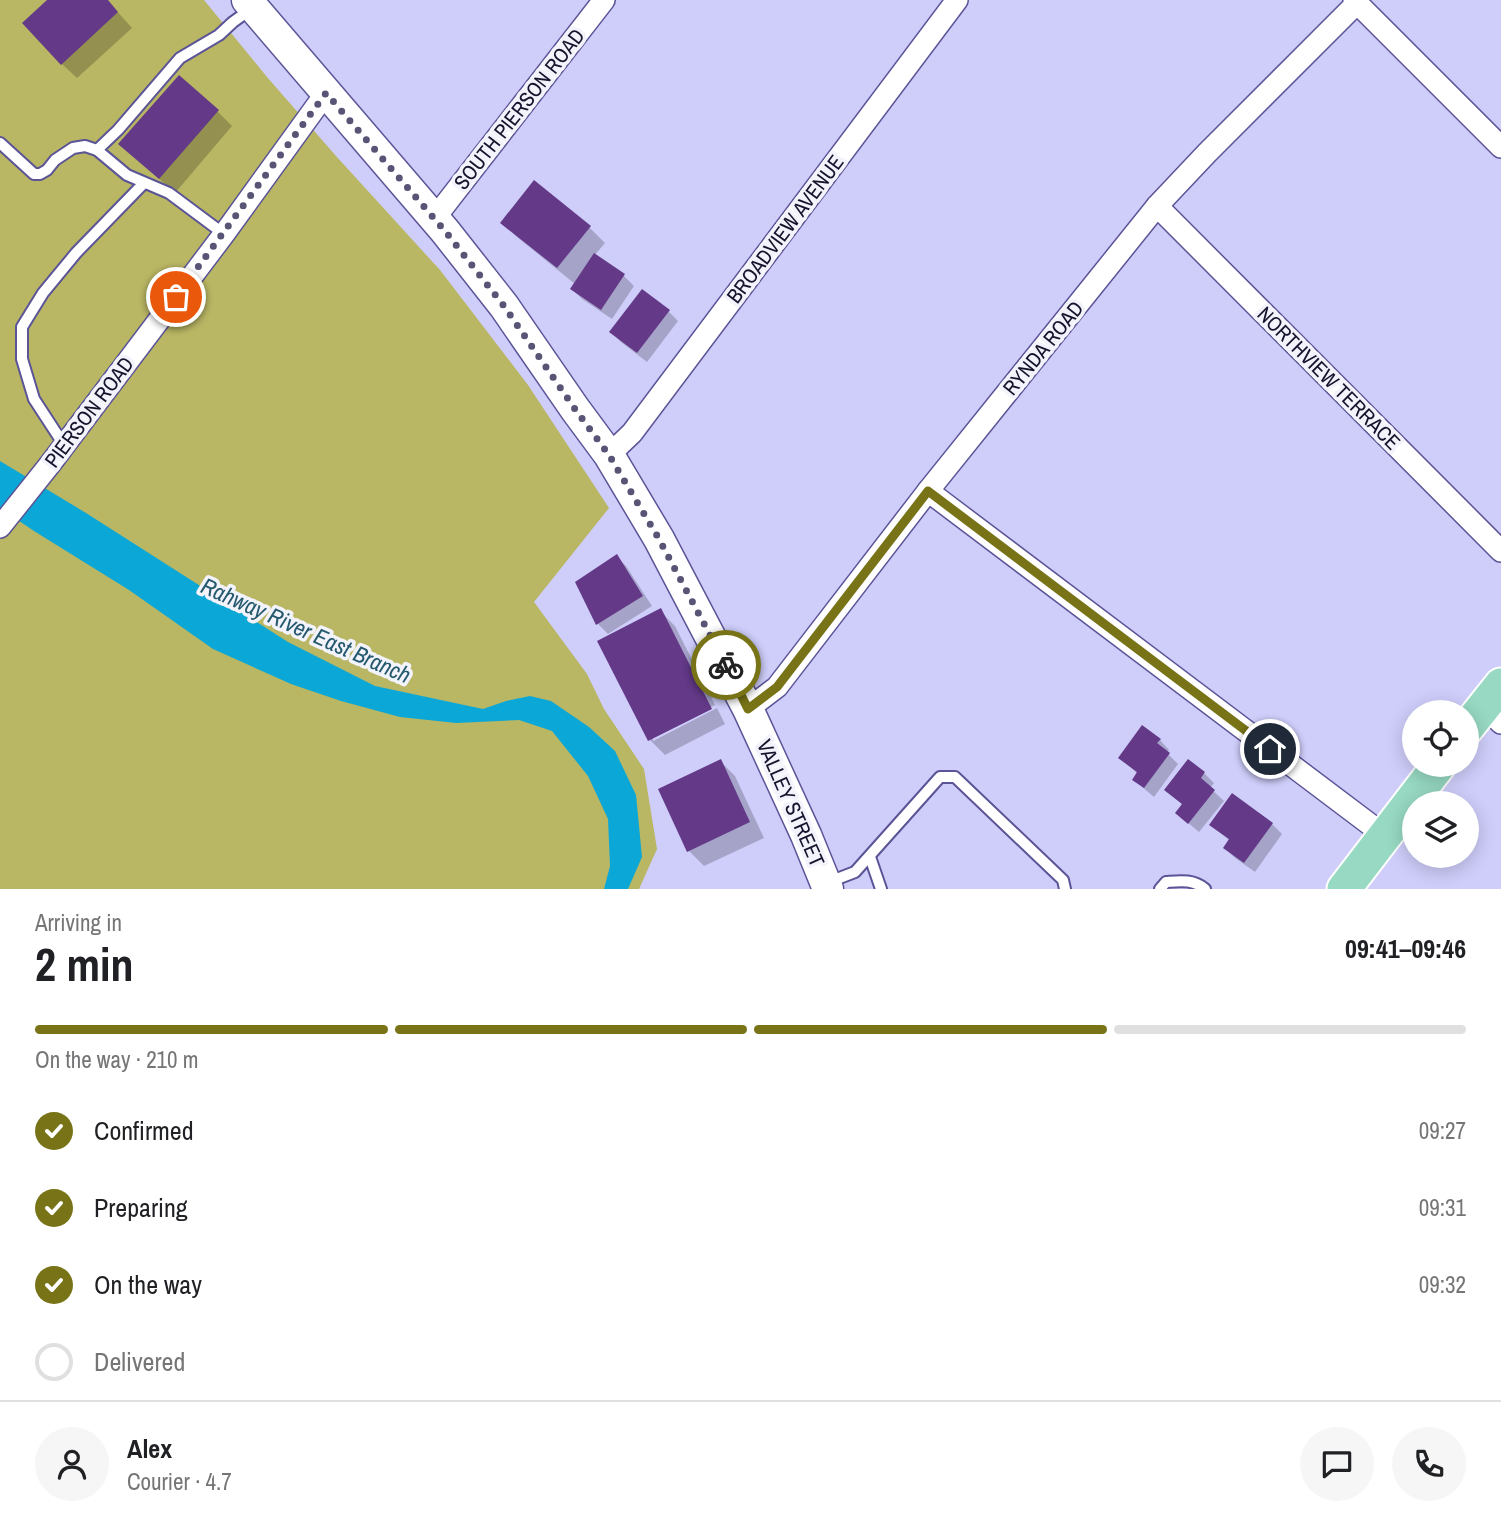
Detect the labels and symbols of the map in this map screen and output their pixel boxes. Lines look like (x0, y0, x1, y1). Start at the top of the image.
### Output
street label: SOUTH PIERSON ROAD (447, 22, 591, 196)
street label: BROADVIEW AVENUE (720, 149, 850, 309)
pin (146, 267, 206, 327)
street label: RYNDA ROAD (996, 295, 1090, 401)
street label: NORTHVIEW TERRACE (1251, 300, 1407, 456)
street label: PIERSON ROAD (38, 351, 140, 473)
water label: Rahway River East Branch (196, 570, 416, 690)
courier (691, 630, 761, 700)
pin (1240, 719, 1300, 779)
street label: VALLEY STREET (750, 735, 832, 872)

